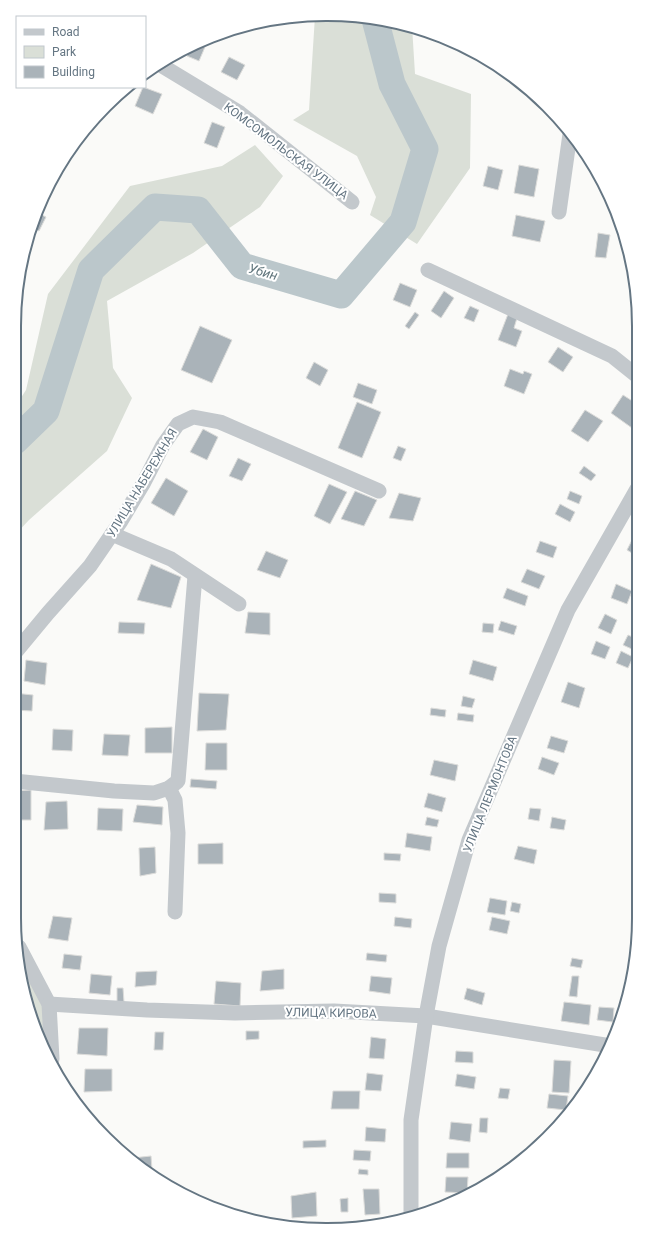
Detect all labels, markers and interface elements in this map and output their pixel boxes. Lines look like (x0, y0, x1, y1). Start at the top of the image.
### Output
legend (16, 16, 146, 88)
text: Road (52, 25, 80, 39)
text: Park (52, 45, 77, 59)
text: Building (52, 65, 95, 79)
street label: КОМСОМОЛЬСКАЯ УЛИЦА (221, 100, 351, 202)
water label: Убин (247, 261, 279, 283)
street label: УЛИЦА НАБЕРЕЖНАЯ (104, 426, 180, 540)
street label: УЛИЦА ЛЕРМОНТОВА (460, 733, 520, 854)
street label: УЛИЦА КИРОВА (285, 1005, 377, 1021)

